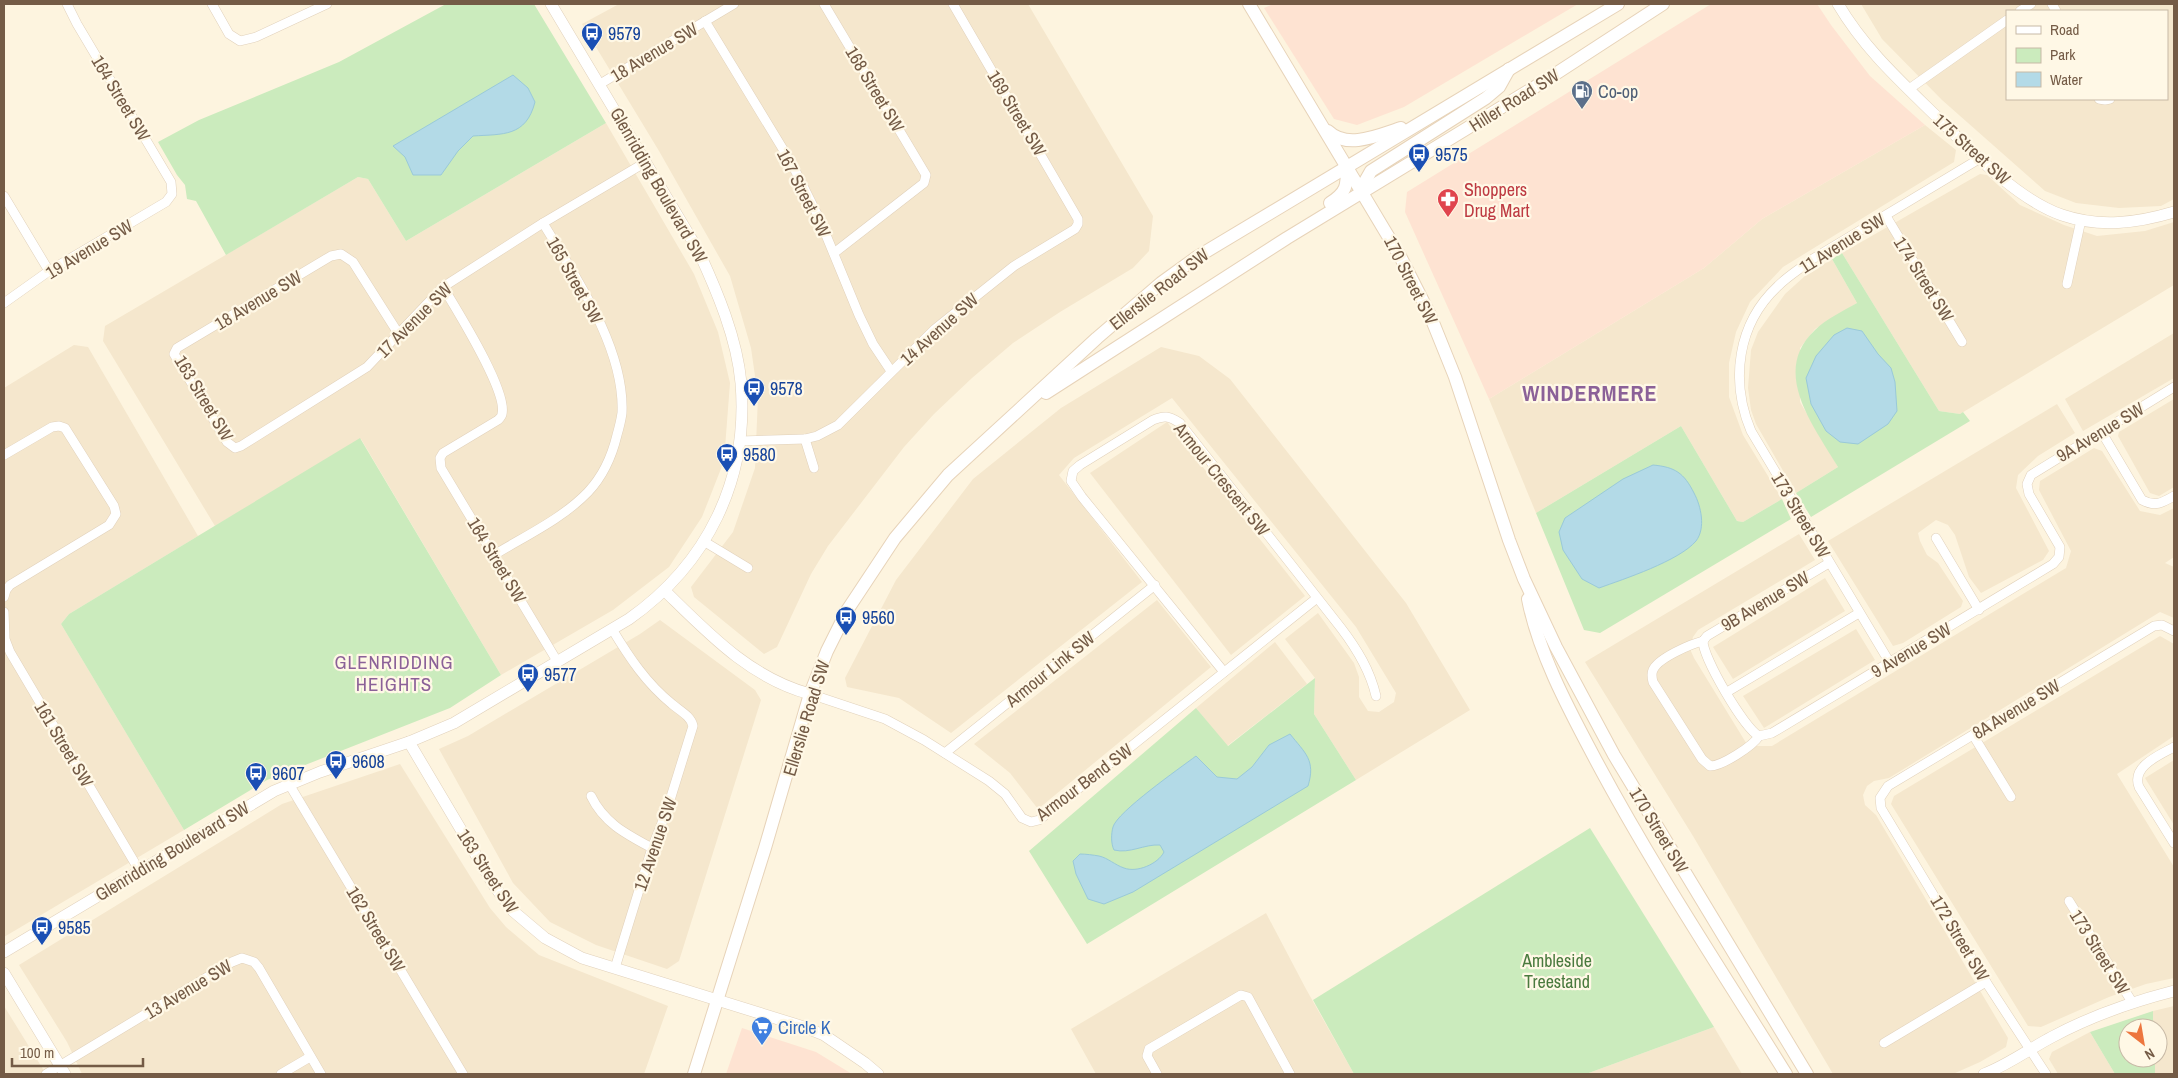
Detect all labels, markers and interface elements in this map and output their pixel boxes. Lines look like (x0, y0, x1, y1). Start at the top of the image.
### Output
legend (2006, 10, 2168, 100)
street label: 18 Avenue SW (606, 16, 702, 88)
text: Road (2050, 19, 2079, 40)
bus stop icon: 9579 (580, 21, 604, 52)
place label: 9579 (608, 21, 641, 46)
street label: 168 Street SW (840, 41, 910, 137)
text: Park (2050, 44, 2076, 65)
street label: 164 Street SW (86, 50, 156, 146)
street label: Hiller Road SW (1464, 62, 1564, 138)
street label: 169 Street SW (982, 65, 1052, 161)
text: Water (2050, 69, 2082, 90)
fuel station icon: Co-op (1570, 79, 1594, 110)
place label: Co-op (1598, 79, 1638, 104)
street label: Glenridding Boulevard SW (604, 103, 714, 267)
street label: 175 Street SW (1928, 108, 2016, 190)
bus stop icon: 9575 (1407, 142, 1431, 173)
place label: 9575 (1435, 142, 1468, 167)
street label: 167 Street SW (771, 145, 837, 241)
place label: Shoppers Drug Mart (1464, 177, 1530, 223)
pharmacy icon: Shoppers Drug Mart (1436, 187, 1460, 218)
street label: 11 Avenue SW (1795, 207, 1890, 279)
street label: 19 Avenue SW (41, 213, 137, 285)
street label: 165 Street SW (541, 232, 609, 328)
street label: 170 Street SW (1378, 232, 1444, 328)
street label: 174 Street SW (1888, 232, 1960, 326)
street label: Ellerslie Road SW (1104, 242, 1214, 336)
street label: 18 Avenue SW (210, 264, 306, 336)
street label: 17 Avenue SW (371, 277, 457, 363)
street label: 14 Avenue SW (894, 287, 984, 371)
street label: 163 Street SW (169, 350, 239, 446)
bus stop icon: 9578 (742, 376, 766, 407)
place label: 9578 (770, 376, 803, 401)
district label: WINDERMERE (1522, 378, 1658, 408)
street label: 9A Avenue SW (2051, 396, 2149, 468)
street label: Armour Crescent SW (1168, 416, 1276, 541)
bus stop icon: 9580 (715, 442, 739, 473)
place label: 9580 (743, 442, 776, 467)
street label: 173 Street SW (1766, 467, 1836, 563)
street label: 164 Street SW (462, 512, 532, 608)
street label: 9B Avenue SW (1716, 565, 1814, 637)
bus stop icon: 9560 (834, 605, 858, 636)
place label: 9560 (862, 605, 895, 630)
street label: 9 Avenue SW (1866, 616, 1956, 684)
street label: Armour Link SW (999, 625, 1100, 713)
district label: GLENRIDDING HEIGHTS (334, 649, 454, 697)
street label: Ellerslie Road SW (777, 657, 835, 779)
bus stop icon: 9577 (516, 662, 540, 693)
place label: 9577 (544, 662, 577, 687)
street label: 8A Avenue SW (1967, 673, 2065, 745)
street label: 161 Street SW (29, 696, 99, 792)
street label: Armour Bend SW (1030, 737, 1137, 827)
bus stop icon: 9608 (324, 749, 348, 780)
place label: 9608 (352, 749, 385, 774)
bus stop icon: 9607 (244, 761, 268, 792)
place label: 9607 (272, 761, 305, 786)
street label: 170 Street SW (1624, 782, 1694, 878)
street label: 12 Avenue SW (627, 794, 683, 894)
street label: Glenridding Boulevard SW (90, 795, 254, 907)
street label: 163 Street SW (451, 824, 525, 918)
street label: 162 Street SW (341, 881, 411, 977)
street label: 172 Street SW (1925, 890, 1995, 986)
street label: 173 Street SW (2064, 905, 2136, 999)
bus stop icon: 9585 (30, 915, 54, 946)
place label: 9585 (58, 915, 91, 940)
park label: Ambleside Treestand (1521, 948, 1592, 994)
street label: 13 Avenue SW (140, 953, 236, 1025)
supermarket icon: Circle K (750, 1015, 774, 1046)
place label: Circle K (778, 1015, 831, 1040)
north arrow (2118, 1018, 2168, 1068)
scale bar (12, 1036, 144, 1068)
text: 100 m (20, 1042, 54, 1063)
text: N (2142, 1044, 2158, 1064)

